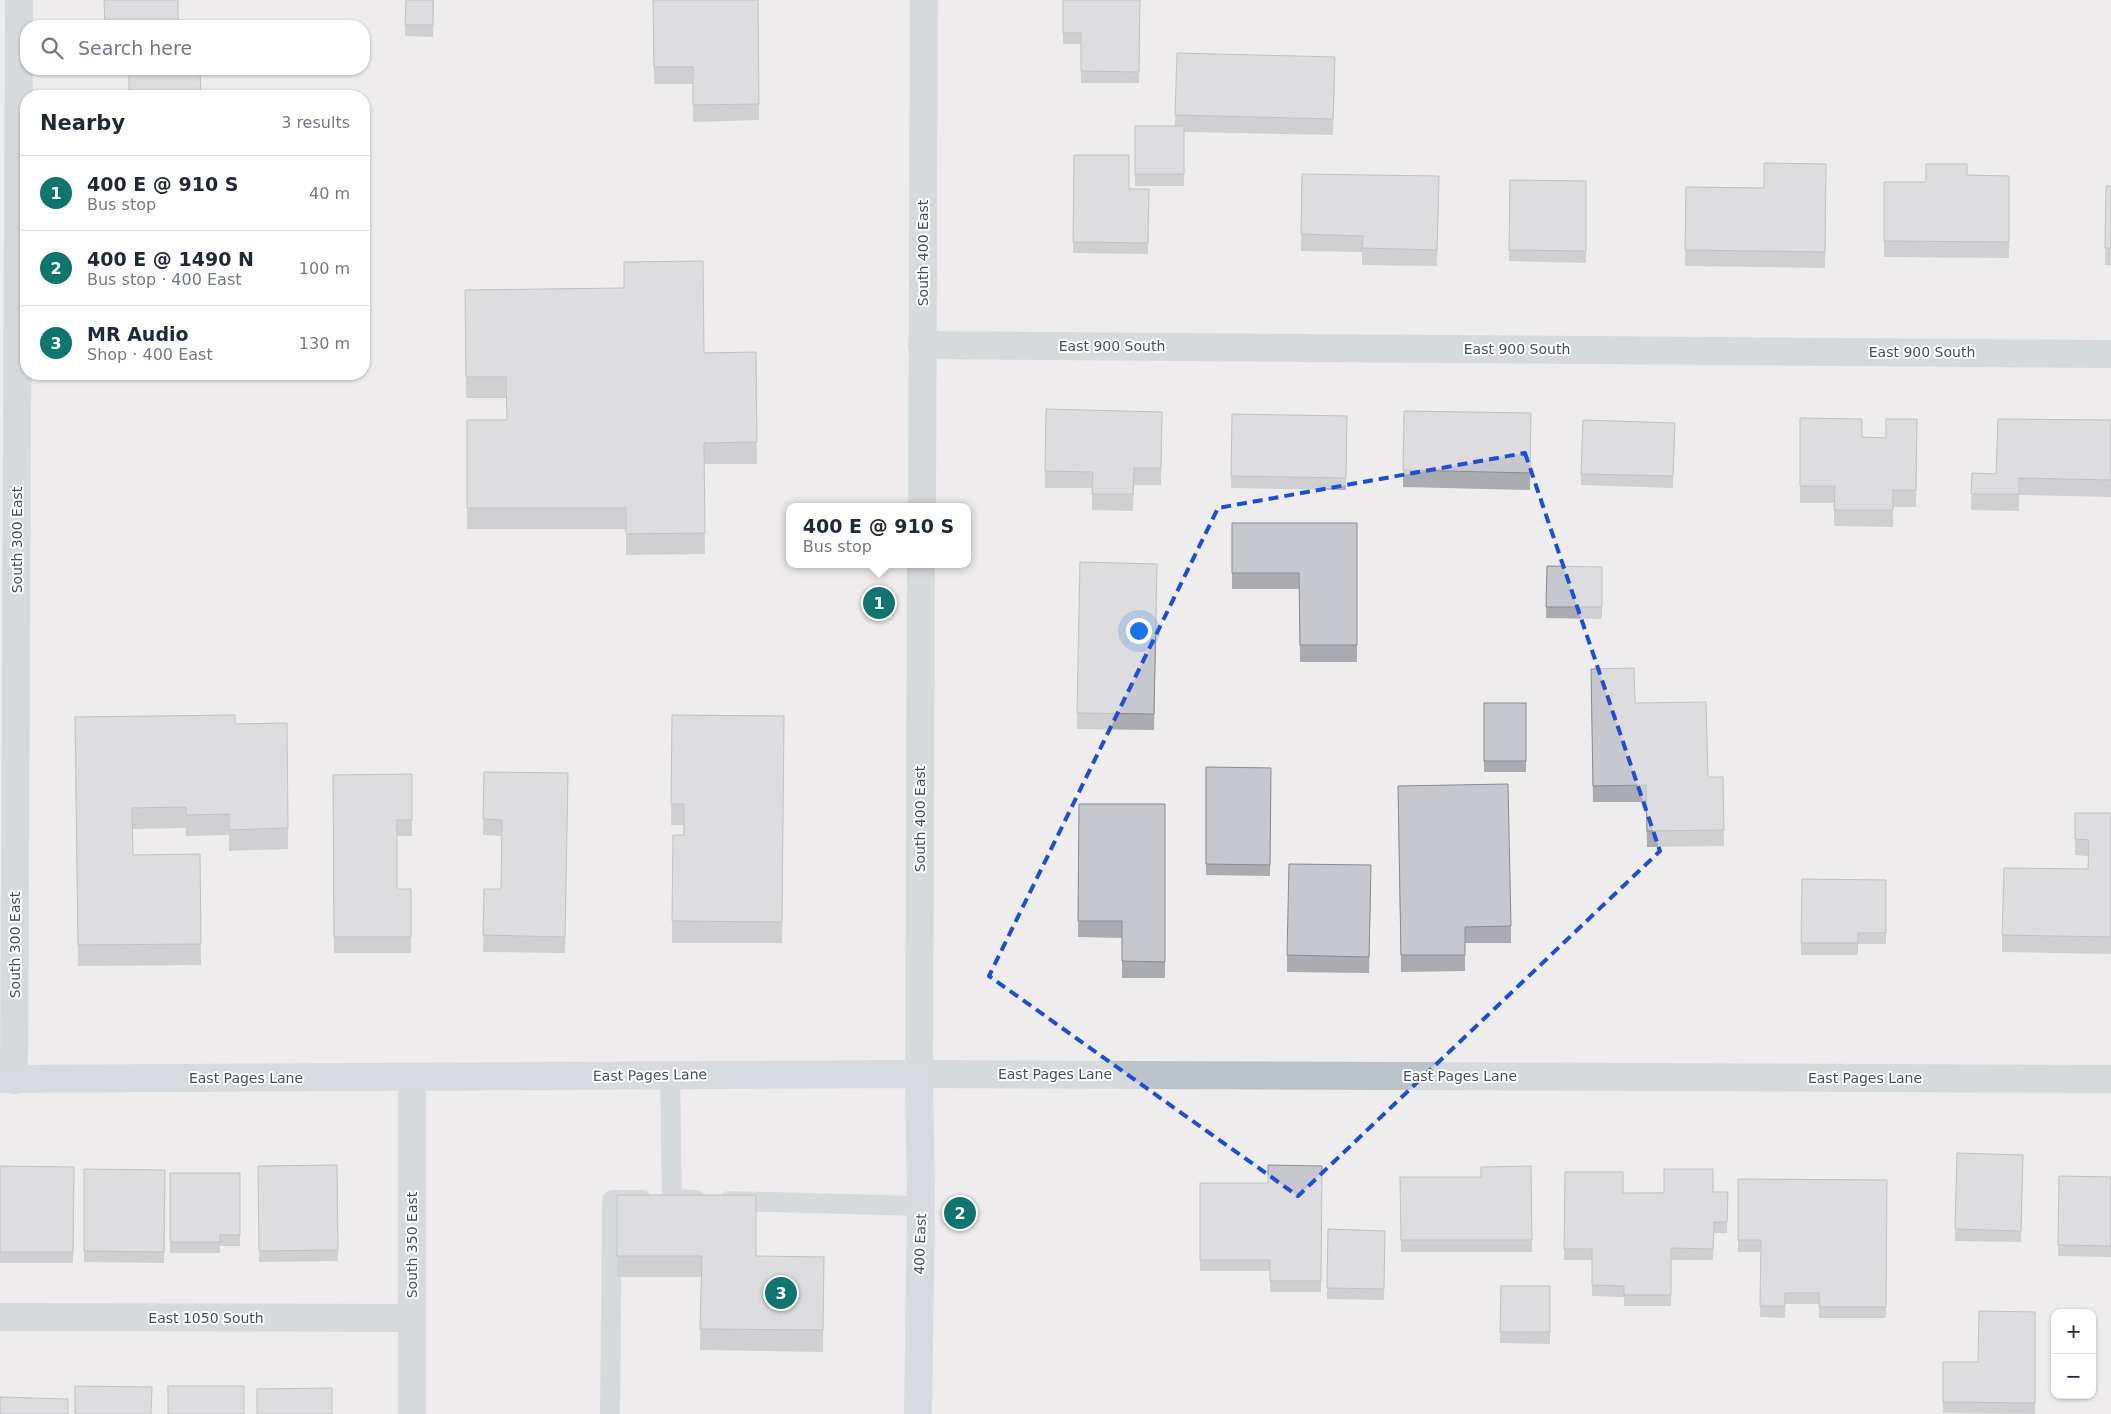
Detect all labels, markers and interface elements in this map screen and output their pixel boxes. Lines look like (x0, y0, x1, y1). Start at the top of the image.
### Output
search box (20, 20, 370, 75)
icon: search (38, 34, 66, 62)
text: Search here (78, 37, 192, 59)
text: Nearby (40, 111, 125, 135)
text: 3 results (281, 113, 350, 132)
text: 400 E @ 910 S (87, 173, 238, 195)
text: 1 (50, 184, 62, 203)
text: 40 m (309, 184, 350, 203)
text: Bus stop (87, 195, 156, 214)
street label: South 400 East (915, 199, 931, 306)
text: 400 E @ 1490 N (87, 248, 254, 270)
text: 2 (50, 259, 62, 278)
text: 100 m (299, 259, 350, 278)
text: Bus stop · 400 East (87, 270, 242, 289)
text: MR Audio (87, 323, 189, 345)
text: 3 (50, 334, 62, 353)
text: 130 m (299, 334, 350, 353)
street label: East 900 South (1059, 338, 1165, 354)
street label: East 900 South (1464, 341, 1570, 357)
street label: East 900 South (1869, 344, 1975, 360)
text: Shop · 400 East (87, 345, 213, 364)
street label: South 300 East (9, 486, 25, 593)
popup (786, 503, 971, 568)
text: 400 E @ 910 S (803, 515, 954, 537)
text: Bus stop (803, 537, 872, 556)
pin: 1 (863, 584, 895, 622)
your location (1126, 618, 1152, 644)
street label: South 400 East (912, 765, 928, 872)
street label: South 300 East (7, 891, 23, 998)
street label: East Pages Lane (593, 1066, 707, 1084)
street label: East Pages Lane (998, 1066, 1112, 1082)
street label: East Pages Lane (1403, 1068, 1517, 1084)
street label: East Pages Lane (189, 1070, 303, 1086)
street label: East Pages Lane (1808, 1070, 1922, 1086)
street label: South 350 East (404, 1191, 420, 1298)
pin: 2 (944, 1194, 976, 1232)
street label: 400 East (911, 1213, 929, 1275)
pin: 3 (765, 1274, 797, 1312)
map controls (2051, 1309, 2096, 1399)
button: + (2051, 1309, 2096, 1354)
street label: East 1050 South (148, 1310, 264, 1326)
button: − (2051, 1354, 2096, 1399)

